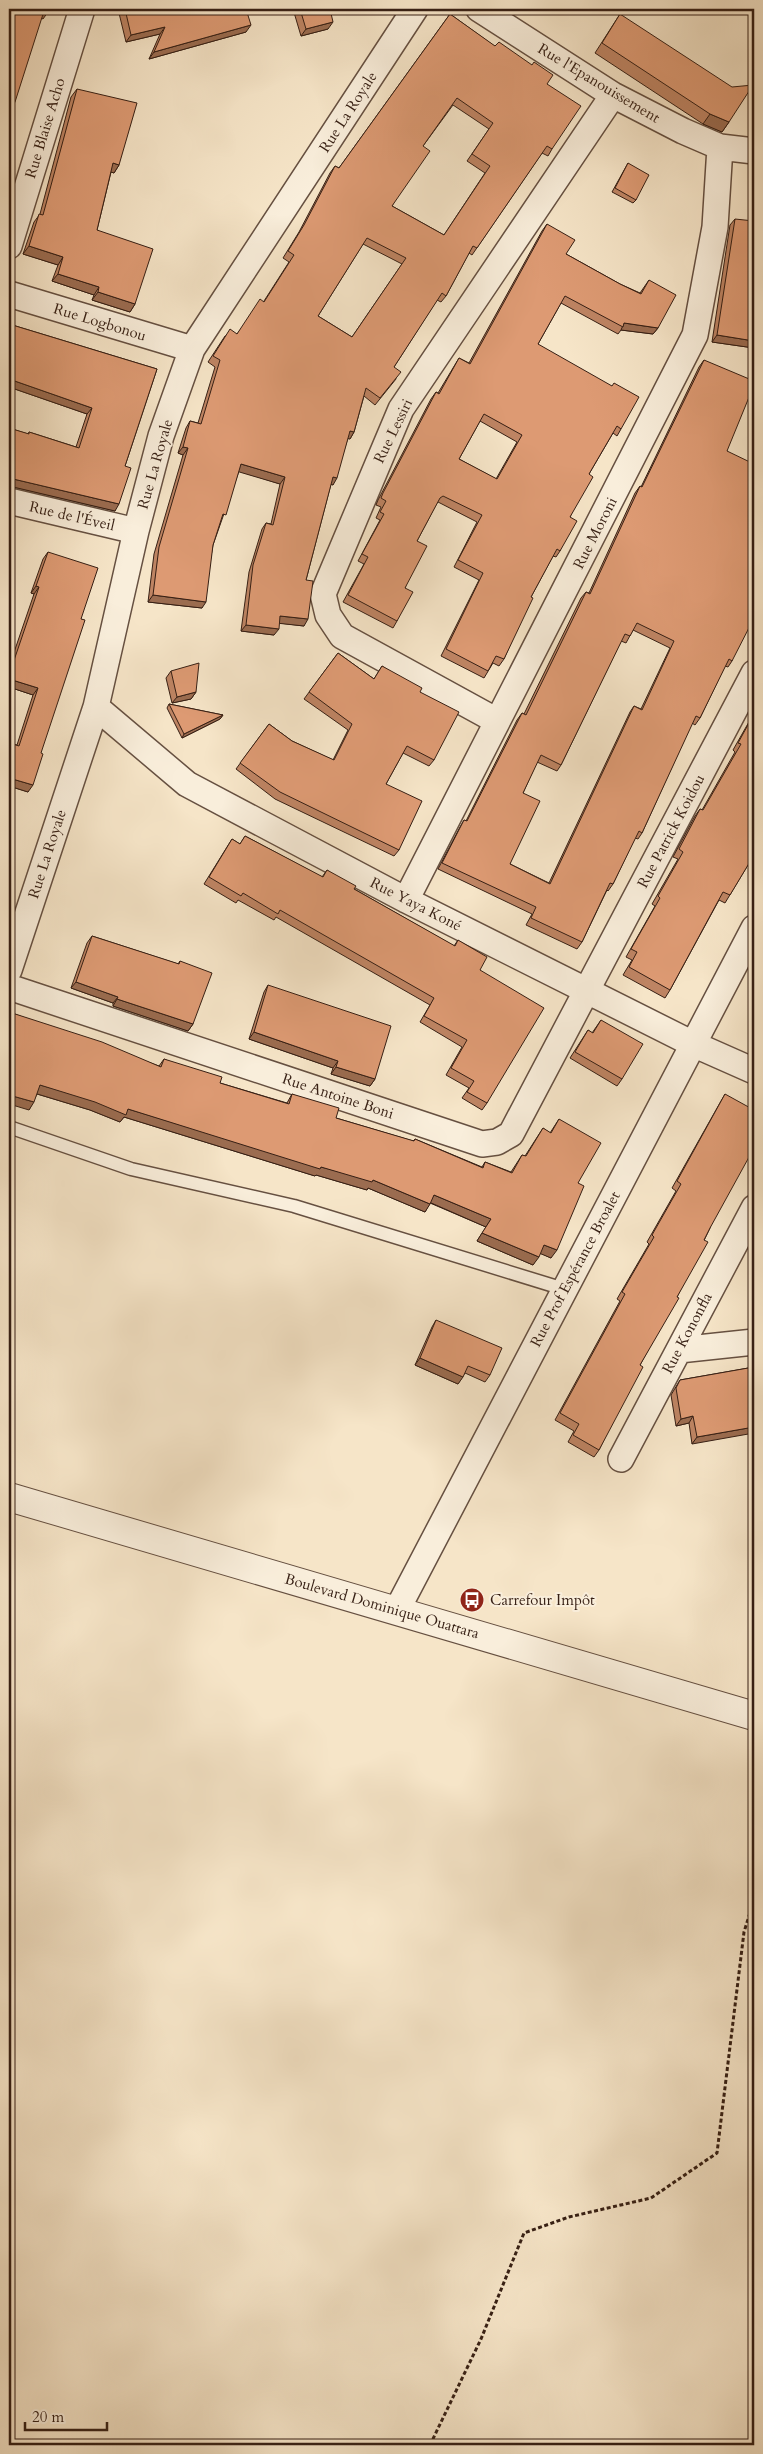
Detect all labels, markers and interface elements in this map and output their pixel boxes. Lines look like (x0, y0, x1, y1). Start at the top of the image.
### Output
street label: Rue l'Epanouissement (534, 39, 664, 128)
street label: Rue La Royale (314, 68, 382, 156)
street label: Rue Blaise Acho (20, 75, 70, 181)
street label: Rue Logbonou (51, 298, 149, 346)
street label: Rue Lessiri (369, 395, 417, 467)
street label: Rue La Royale (133, 417, 177, 511)
street label: Rue Moroni (568, 494, 622, 572)
street label: Rue de l'Éveil (27, 496, 117, 536)
street label: Rue Patrick Koidou (633, 771, 709, 891)
street label: Rue La Royale (23, 807, 71, 901)
street label: Rue Yaya Koné (367, 872, 465, 936)
street label: Rue Antoine Boni (280, 1069, 396, 1123)
street label: Rue Prof Espérance Broalet (525, 1188, 625, 1350)
street label: Rue Kononfla (657, 1289, 717, 1377)
street label: Boulevard Dominique Ouattara (282, 1569, 482, 1644)
bus stop icon: Carrefour Impôt (459, 1587, 485, 1613)
place label: Carrefour Impôt (490, 1590, 595, 1610)
scale bar (25, 2399, 108, 2431)
text: 20 m (32, 2407, 64, 2427)

